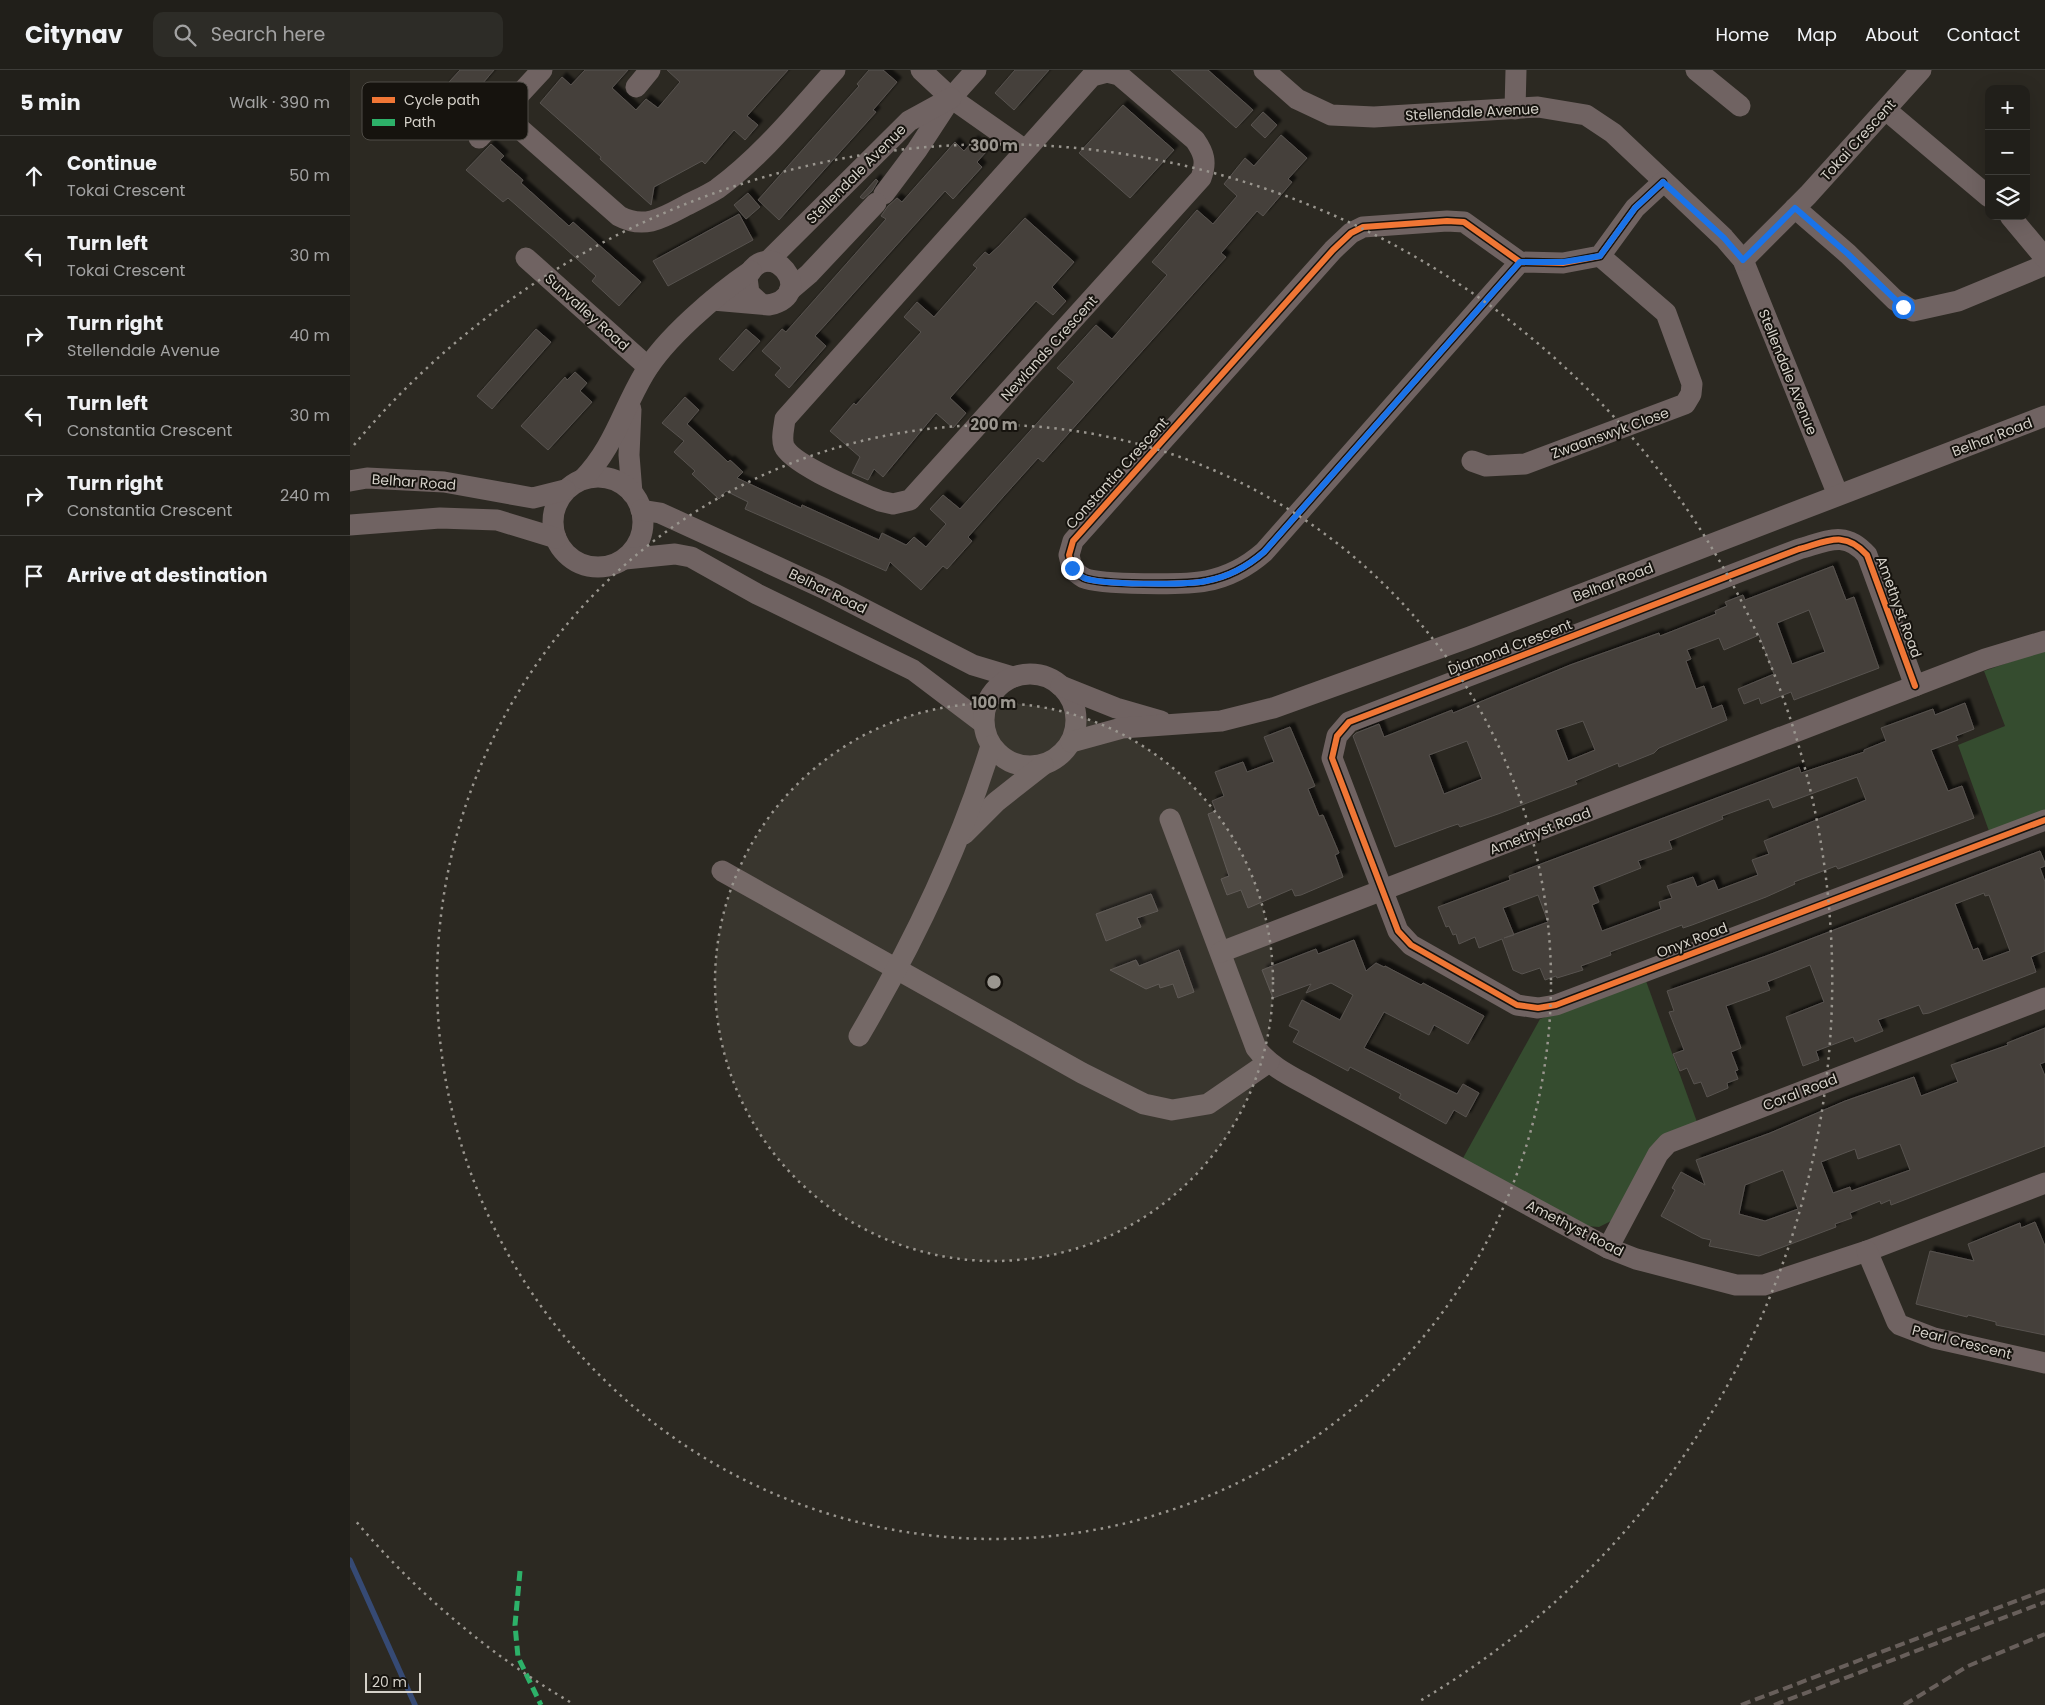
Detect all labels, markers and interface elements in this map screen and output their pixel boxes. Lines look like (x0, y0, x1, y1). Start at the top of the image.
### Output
search box (153, 12, 503, 57)
text: Citynav (25, 18, 123, 51)
icon: search (171, 21, 199, 49)
text: Search here (211, 21, 325, 48)
text: Home (1715, 22, 1769, 47)
text: Map (1797, 22, 1837, 47)
text: About (1865, 22, 1919, 47)
text: Contact (1947, 22, 2020, 47)
legend (362, 82, 528, 140)
map controls (1985, 85, 2030, 220)
button: + (1985, 85, 2030, 130)
text: 5 min (20, 88, 81, 117)
text: Cycle path (404, 90, 480, 110)
text: Walk · 390 m (229, 91, 330, 114)
street label: Tokai Crescent (1816, 95, 1900, 185)
street label: Stellendale Avenue (1405, 98, 1540, 125)
text: Path (404, 112, 436, 132)
street label: Stellendale Avenue (802, 119, 911, 228)
button: − (1985, 130, 2030, 175)
text: 300 m (970, 135, 1018, 156)
text: Continue (67, 150, 157, 177)
icon: ahead (20, 162, 48, 190)
text: 50 m (289, 164, 330, 187)
button: layers (1985, 175, 2030, 220)
text: Tokai Crescent (67, 179, 185, 202)
text: Turn left (67, 230, 148, 257)
icon: left (20, 242, 48, 270)
text: 30 m (290, 244, 330, 267)
text: Tokai Crescent (67, 259, 185, 282)
street label: Sunvalley Road (541, 269, 633, 355)
street label: Newlands Crescent (996, 291, 1102, 405)
route start (1892, 296, 1915, 319)
street label: Stellendale Avenue (1754, 306, 1822, 438)
text: Turn right (67, 310, 163, 337)
icon: right (20, 322, 48, 350)
text: 40 m (289, 324, 330, 347)
text: Stellendale Avenue (67, 339, 220, 362)
text: Turn left (67, 390, 148, 417)
icon: left (20, 402, 48, 430)
street label: Zwaanswyk Close (1548, 402, 1672, 464)
text: 30 m (290, 404, 330, 427)
street label: Constantia Crescent (1061, 413, 1173, 533)
street label: Belhar Road (1949, 413, 2035, 461)
text: 200 m (970, 414, 1018, 435)
text: Constantia Crescent (67, 419, 232, 442)
street label: Belhar Road (371, 469, 457, 495)
text: Turn right (67, 470, 163, 497)
icon: right (20, 482, 48, 510)
text: 240 m (280, 484, 330, 507)
text: Constantia Crescent (67, 499, 232, 522)
street label: Amethyst Road (1871, 553, 1927, 661)
route end (1061, 557, 1084, 580)
street label: Belhar Road (1570, 558, 1656, 606)
icon: arrive (20, 562, 48, 590)
text: Arrive at destination (67, 562, 268, 589)
street label: Belhar Road (786, 563, 870, 619)
street label: Diamond Crescent (1445, 614, 1575, 680)
text: 100 m (972, 692, 1016, 713)
street label: Amethyst Road (1486, 802, 1594, 860)
street label: Onyx Road (1654, 917, 1730, 963)
centre of rings (985, 973, 1003, 991)
street label: Coral Road (1760, 1069, 1840, 1115)
street label: Amethyst Road (1523, 1195, 1627, 1261)
street label: Pearl Crescent (1910, 1320, 2014, 1364)
scale bar (365, 1670, 421, 1693)
text: 20 m (372, 1672, 407, 1692)

